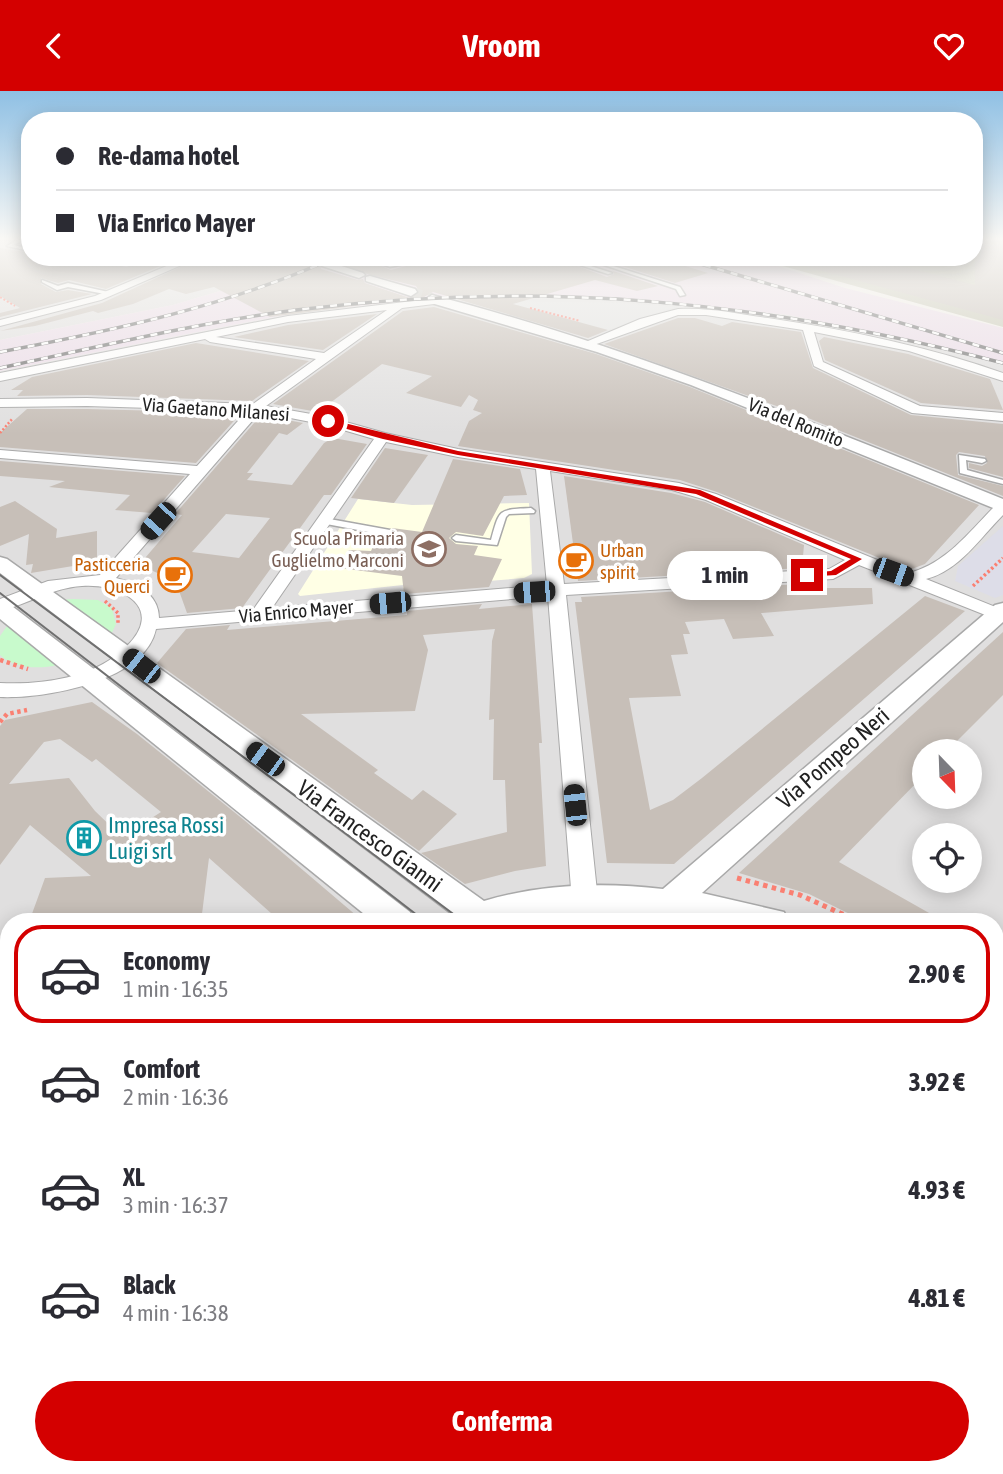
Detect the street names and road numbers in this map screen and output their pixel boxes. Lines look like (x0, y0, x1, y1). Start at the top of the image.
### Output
street label: Via Gaetano Milanesi (142, 393, 290, 425)
street label: Via del Romito (745, 393, 847, 451)
street label: Via Enrico Mayer (238, 595, 354, 627)
street label: Via Pompeo Neri (772, 702, 894, 814)
street label: Via Francesco Gianni (292, 775, 448, 897)

